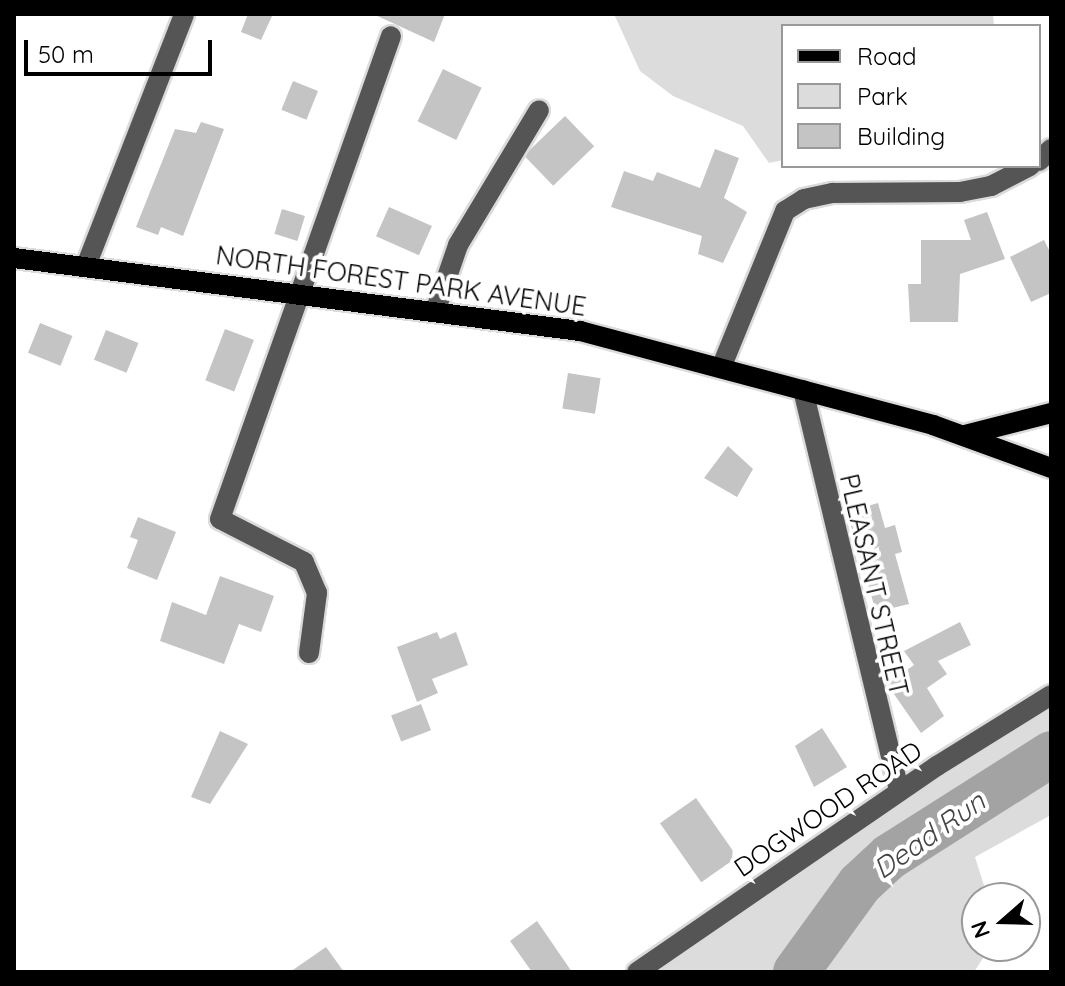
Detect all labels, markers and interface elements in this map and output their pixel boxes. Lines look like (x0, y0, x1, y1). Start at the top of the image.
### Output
scale bar (28, 24, 216, 74)
legend (781, 24, 1041, 168)
text: 50 m (38, 39, 94, 69)
text: Road (857, 41, 917, 71)
text: Park (857, 81, 908, 111)
text: Building (857, 121, 945, 151)
street label: NORTH FOREST PARK AVENUE (214, 240, 588, 322)
street label: PLEASANT STREET (833, 471, 915, 699)
street label: DOGWOOD ROAD (728, 735, 928, 883)
water label: Dead Run (867, 784, 991, 886)
north arrow (961, 882, 1041, 962)
text: N (964, 917, 996, 942)

